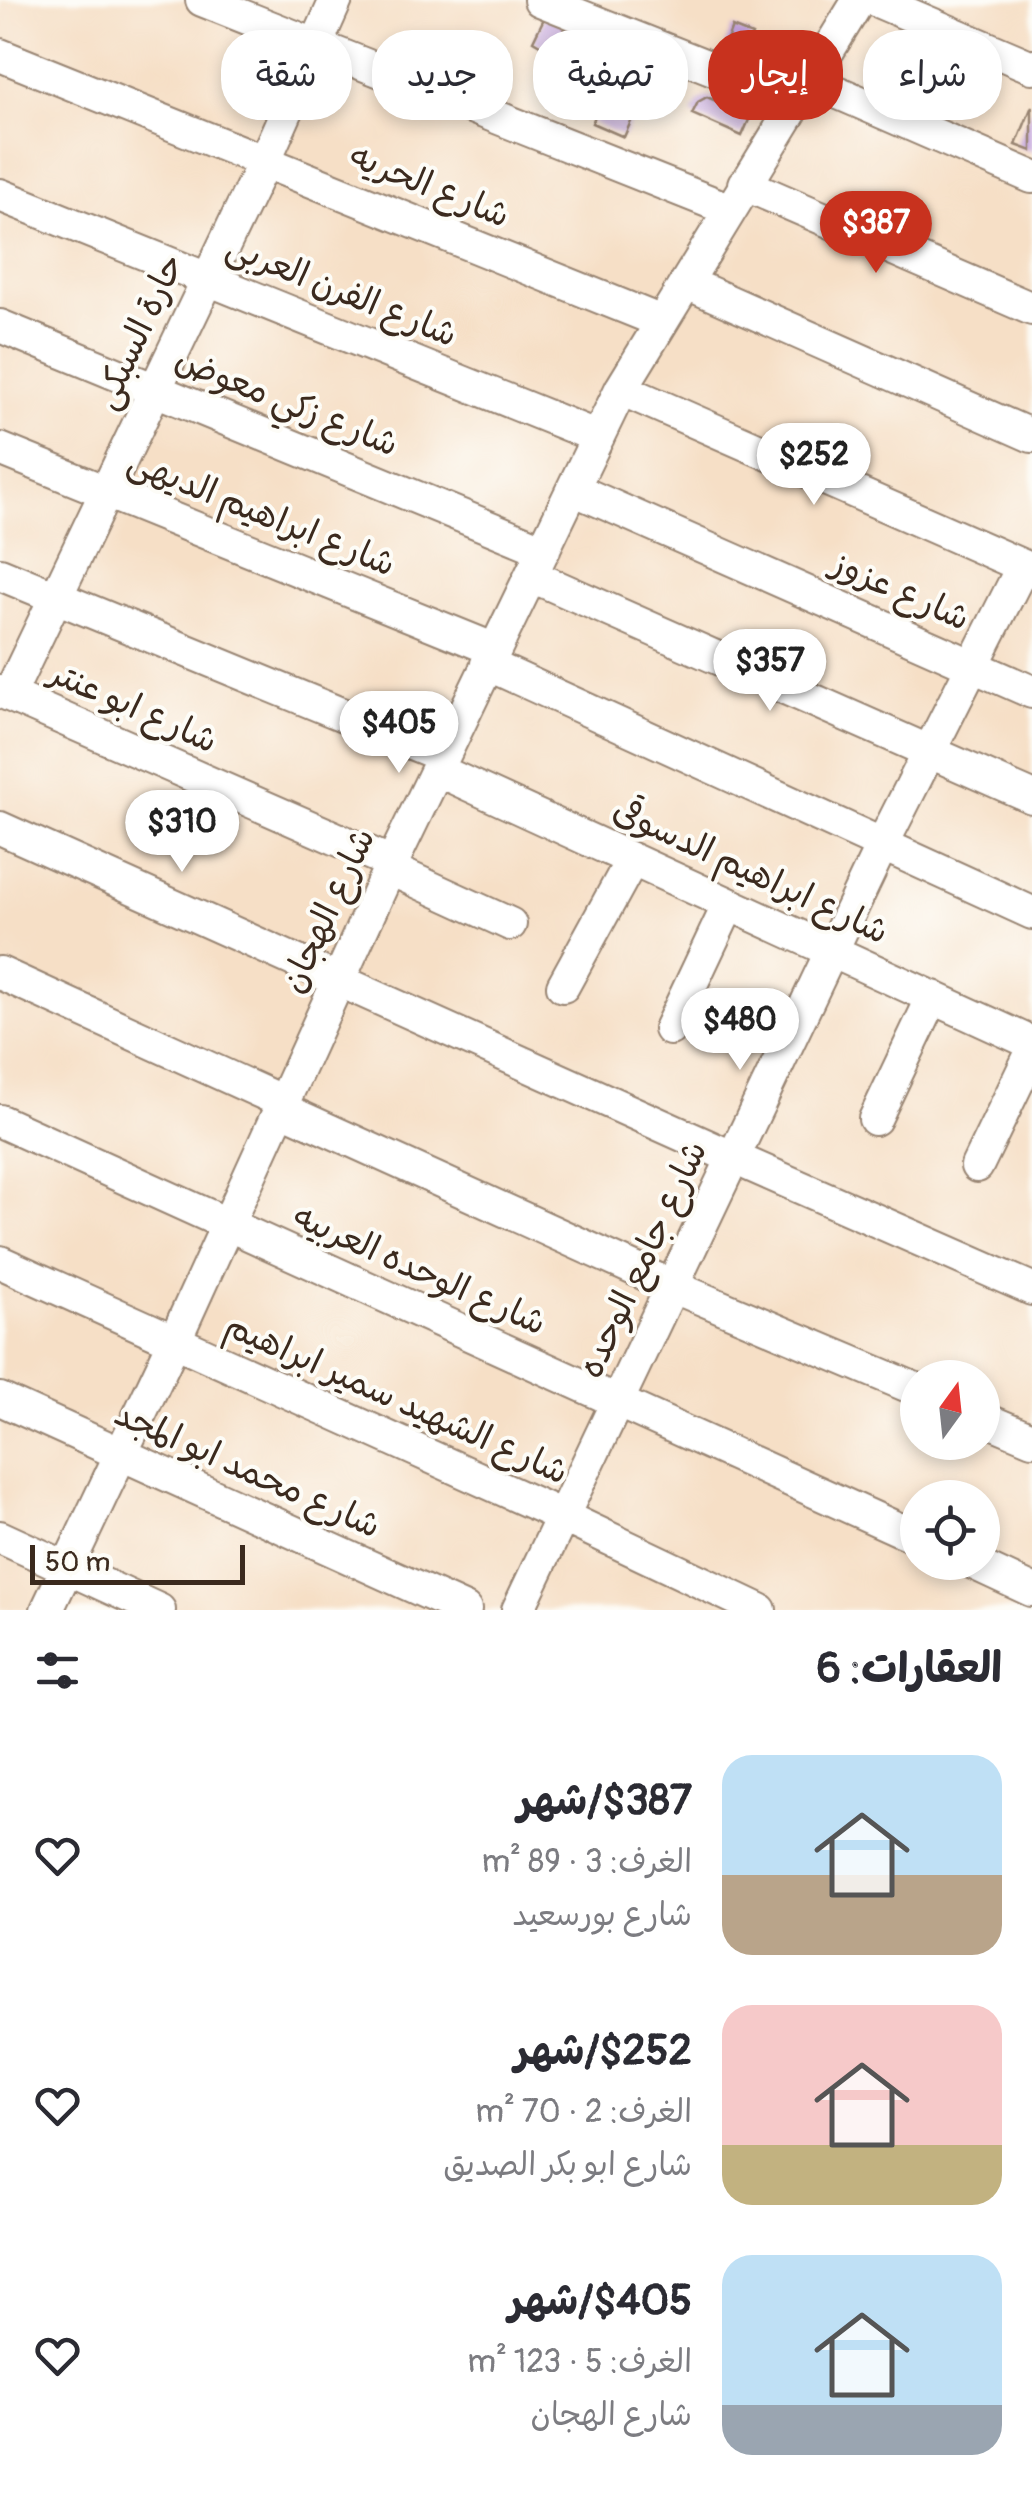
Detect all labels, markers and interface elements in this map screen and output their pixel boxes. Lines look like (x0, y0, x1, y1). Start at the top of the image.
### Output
chip: شقة (221, 30, 352, 120)
chip: جديد (372, 30, 513, 120)
chip: تصفية (533, 30, 688, 120)
chip: إيجار (708, 30, 843, 120)
chip: شراء (863, 30, 1002, 120)
street label: شارع الحريه (342, 134, 516, 240)
pin: $387 (817, 191, 935, 276)
text: $387 (842, 203, 910, 243)
street label: شارع الفرن العربى (219, 225, 463, 359)
street label: حارة السبكى (84, 247, 194, 416)
street label: شارع زكي معوض (166, 337, 405, 474)
pin: $252 (755, 423, 873, 508)
text: $252 (779, 435, 849, 475)
street label: شارع ابراهيم الديهى (120, 439, 402, 590)
street label: شارع عزوز (821, 540, 976, 643)
pin: $357 (711, 629, 829, 714)
text: $357 (735, 641, 805, 681)
street label: شارع ابو عنتر (40, 649, 224, 765)
pin: $405 (340, 691, 458, 776)
text: $405 (361, 703, 437, 743)
street label: شارع ابراهيم الدسوقى (604, 787, 896, 958)
pin: $310 (123, 790, 241, 875)
text: $310 (147, 802, 217, 842)
street label: شارع الهجان (271, 821, 387, 1001)
pin: $480 (681, 988, 799, 1073)
text: $480 (703, 1000, 777, 1040)
street label: شارع جامع الوحده (569, 1134, 719, 1386)
street label: شارع الوحده العربيه (285, 1194, 553, 1347)
street label: شارع الشهيد سمير ابراهيم (217, 1303, 575, 1498)
north arrow (900, 1360, 1000, 1460)
map controls (900, 1360, 1000, 1580)
street label: شارع محمد ابو المجد (107, 1392, 387, 1550)
button: locate (900, 1480, 1000, 1580)
scale bar (30, 1540, 245, 1584)
text: 50 m (45, 1545, 110, 1580)
icon: filters (30, 1643, 85, 1698)
text: العقارات: 6 (817, 1643, 1002, 1695)
text: $387/شهر (518, 1775, 692, 1827)
icon: home (802, 1795, 922, 1915)
icon: heart (30, 1828, 85, 1883)
text: الغرف: 3 · 89 m² (482, 1842, 692, 1882)
text: شارع بورسعيد (512, 1895, 692, 1935)
text: $252/شهر (515, 2025, 692, 2077)
icon: home (802, 2045, 922, 2165)
icon: heart (30, 2078, 85, 2133)
text: الغرف: 2 · 70 m² (475, 2092, 692, 2132)
text: شارع ابو بكر الصديق (443, 2145, 692, 2185)
text: $405/شهر (509, 2275, 692, 2327)
icon: home (802, 2295, 922, 2415)
icon: heart (30, 2328, 85, 2383)
text: الغرف: 5 · 123 m² (468, 2342, 692, 2382)
text: شارع الهجان (530, 2395, 692, 2435)

